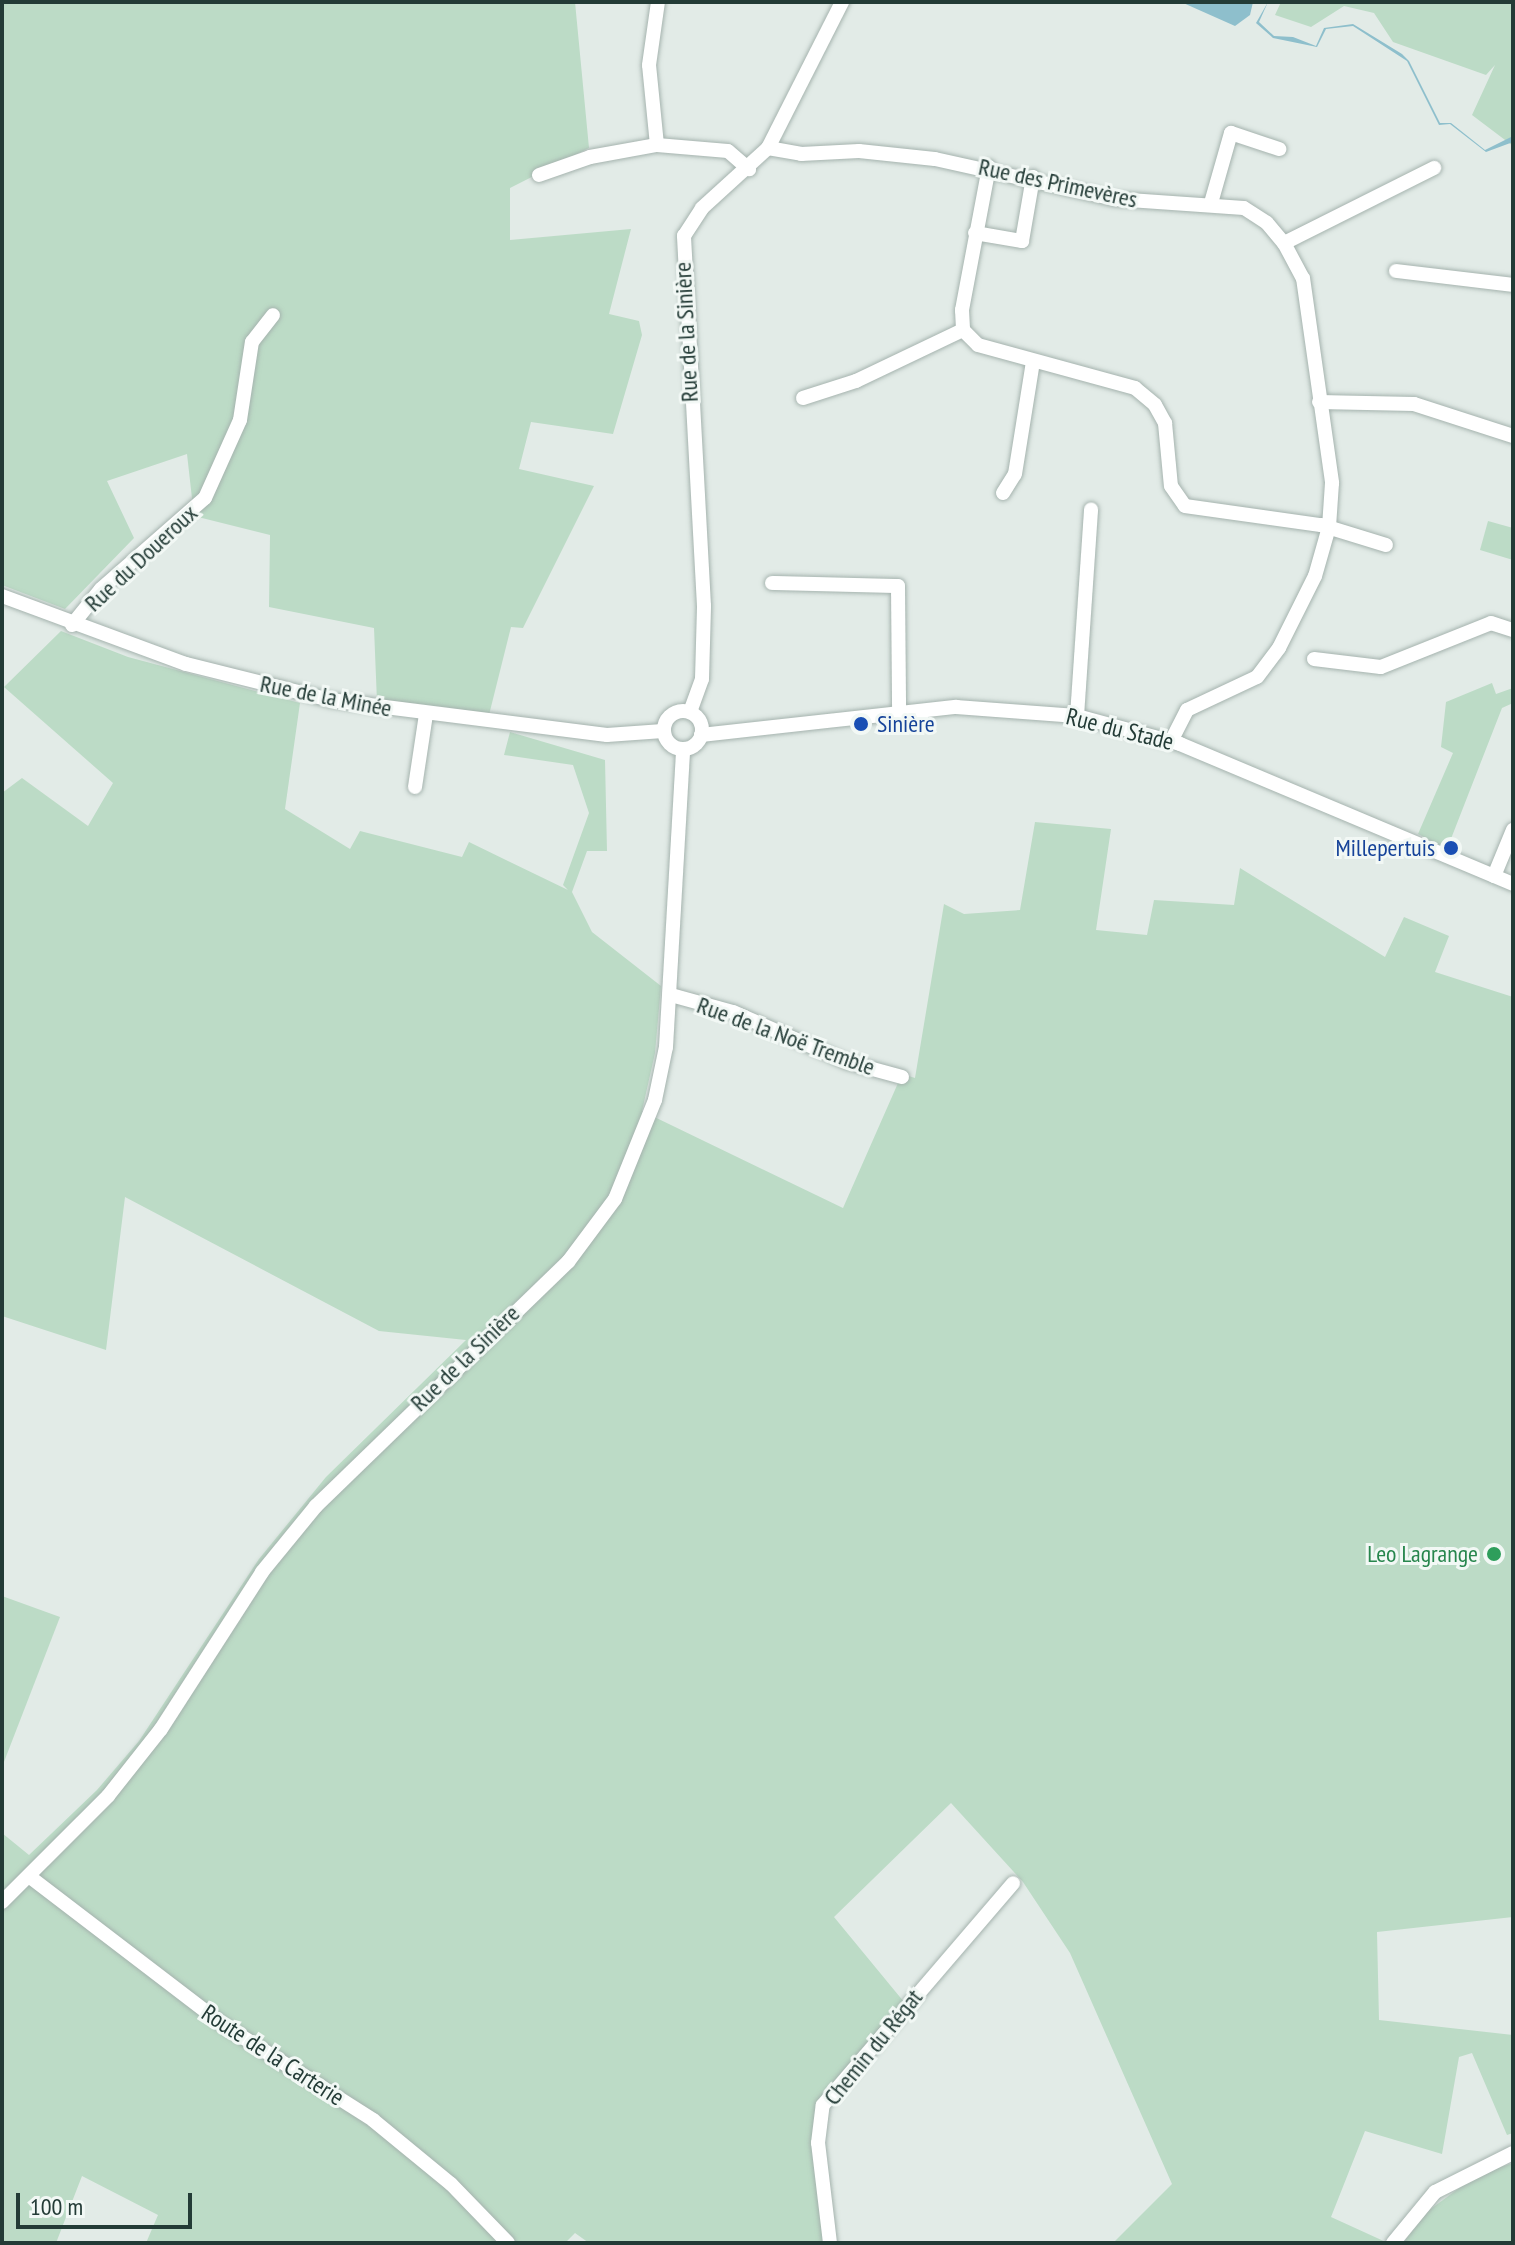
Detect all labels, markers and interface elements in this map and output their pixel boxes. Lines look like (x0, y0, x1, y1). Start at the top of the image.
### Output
street label: Rue des Primevères (976, 152, 1140, 214)
street label: Rue de la Sinière (668, 261, 704, 403)
street label: Rue du Doueroux (79, 499, 203, 617)
street label: Rue de la Minée (258, 669, 394, 723)
street label: Rue du Stade (1063, 702, 1177, 756)
place label: Sinière (877, 710, 935, 738)
marker: Sinière (852, 715, 870, 733)
place label: Millepertuis (1336, 834, 1435, 862)
marker: Millepertuis (1442, 839, 1460, 857)
street label: Rue de la Noë Tremble (693, 990, 879, 1082)
street label: Rue de la Sinière (405, 1299, 525, 1417)
place label: Leo Lagrange (1367, 1540, 1478, 1568)
marker: Leo Lagrange (1485, 1545, 1503, 1563)
street label: Chemin du Régat (818, 1983, 928, 2111)
street label: Route de la Carterie (196, 1998, 350, 2112)
scale bar (20, 2177, 196, 2227)
text: 100 m (30, 2191, 83, 2222)

